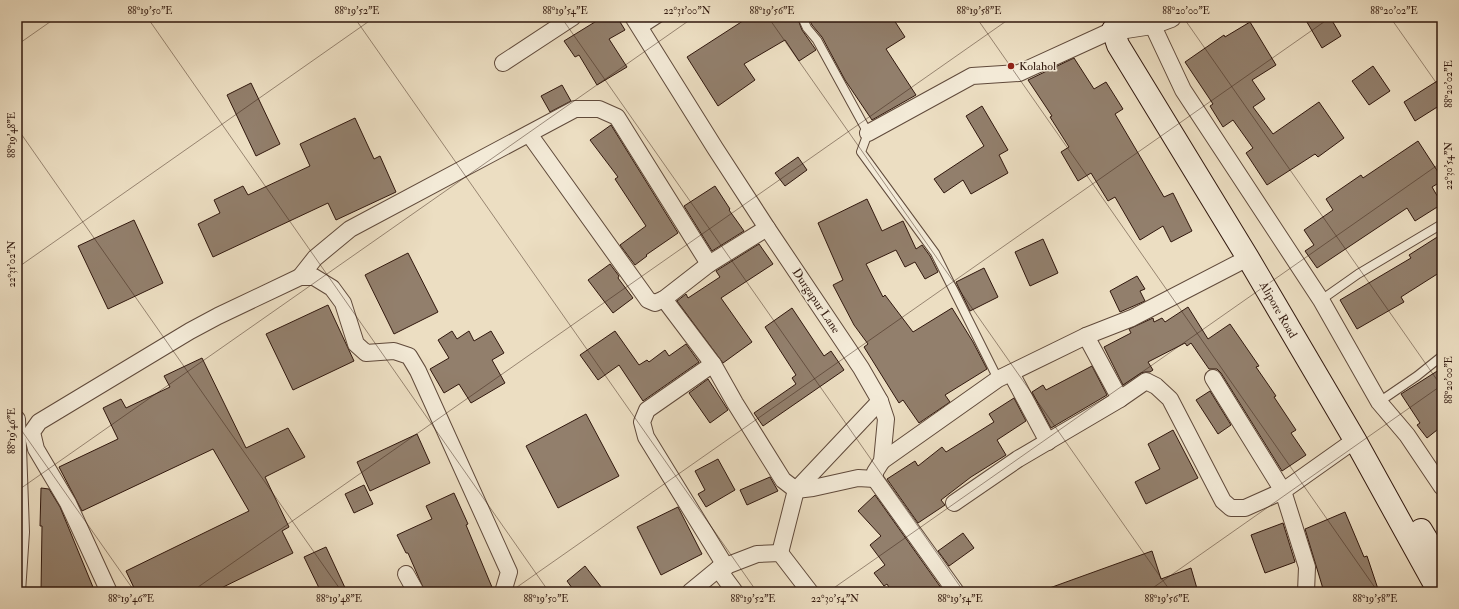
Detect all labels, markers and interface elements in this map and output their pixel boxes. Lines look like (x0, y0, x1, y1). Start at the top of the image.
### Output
text: 88°19'50"E (127, 5, 173, 17)
text: 88°19'52"E (334, 5, 380, 17)
text: 88°19'54"E (542, 5, 588, 17)
text: 22°31'00"N (663, 5, 711, 17)
text: 88°19'56"E (749, 5, 795, 17)
text: 88°19'58"E (957, 5, 1001, 17)
text: 88°20'00"E (1162, 5, 1210, 17)
text: 88°20'02"E (1370, 5, 1418, 17)
place label: Kolahol (1019, 59, 1056, 74)
text: 88°20'02"E (1443, 60, 1455, 108)
marker: Kolahol (1006, 61, 1016, 71)
text: 88°19'48"E (6, 112, 18, 158)
text: 22°30'54"N (1443, 142, 1455, 190)
text: 22°31'02"N (6, 240, 18, 288)
street label: Durgapur Lane (789, 266, 843, 336)
street label: Alipore Road (1255, 278, 1300, 341)
text: 88°20'00"E (1443, 356, 1455, 404)
text: 88°19'46"E (6, 408, 18, 454)
text: 88°19'46"E (108, 593, 154, 605)
text: 88°19'48"E (316, 593, 362, 605)
text: 88°19'50"E (523, 593, 569, 605)
text: 88°19'52"E (730, 593, 776, 605)
text: 22°30'54"N (811, 593, 859, 605)
text: 88°19'54"E (937, 593, 983, 605)
text: 88°19'56"E (1144, 593, 1190, 605)
text: 88°19'58"E (1353, 593, 1397, 605)

